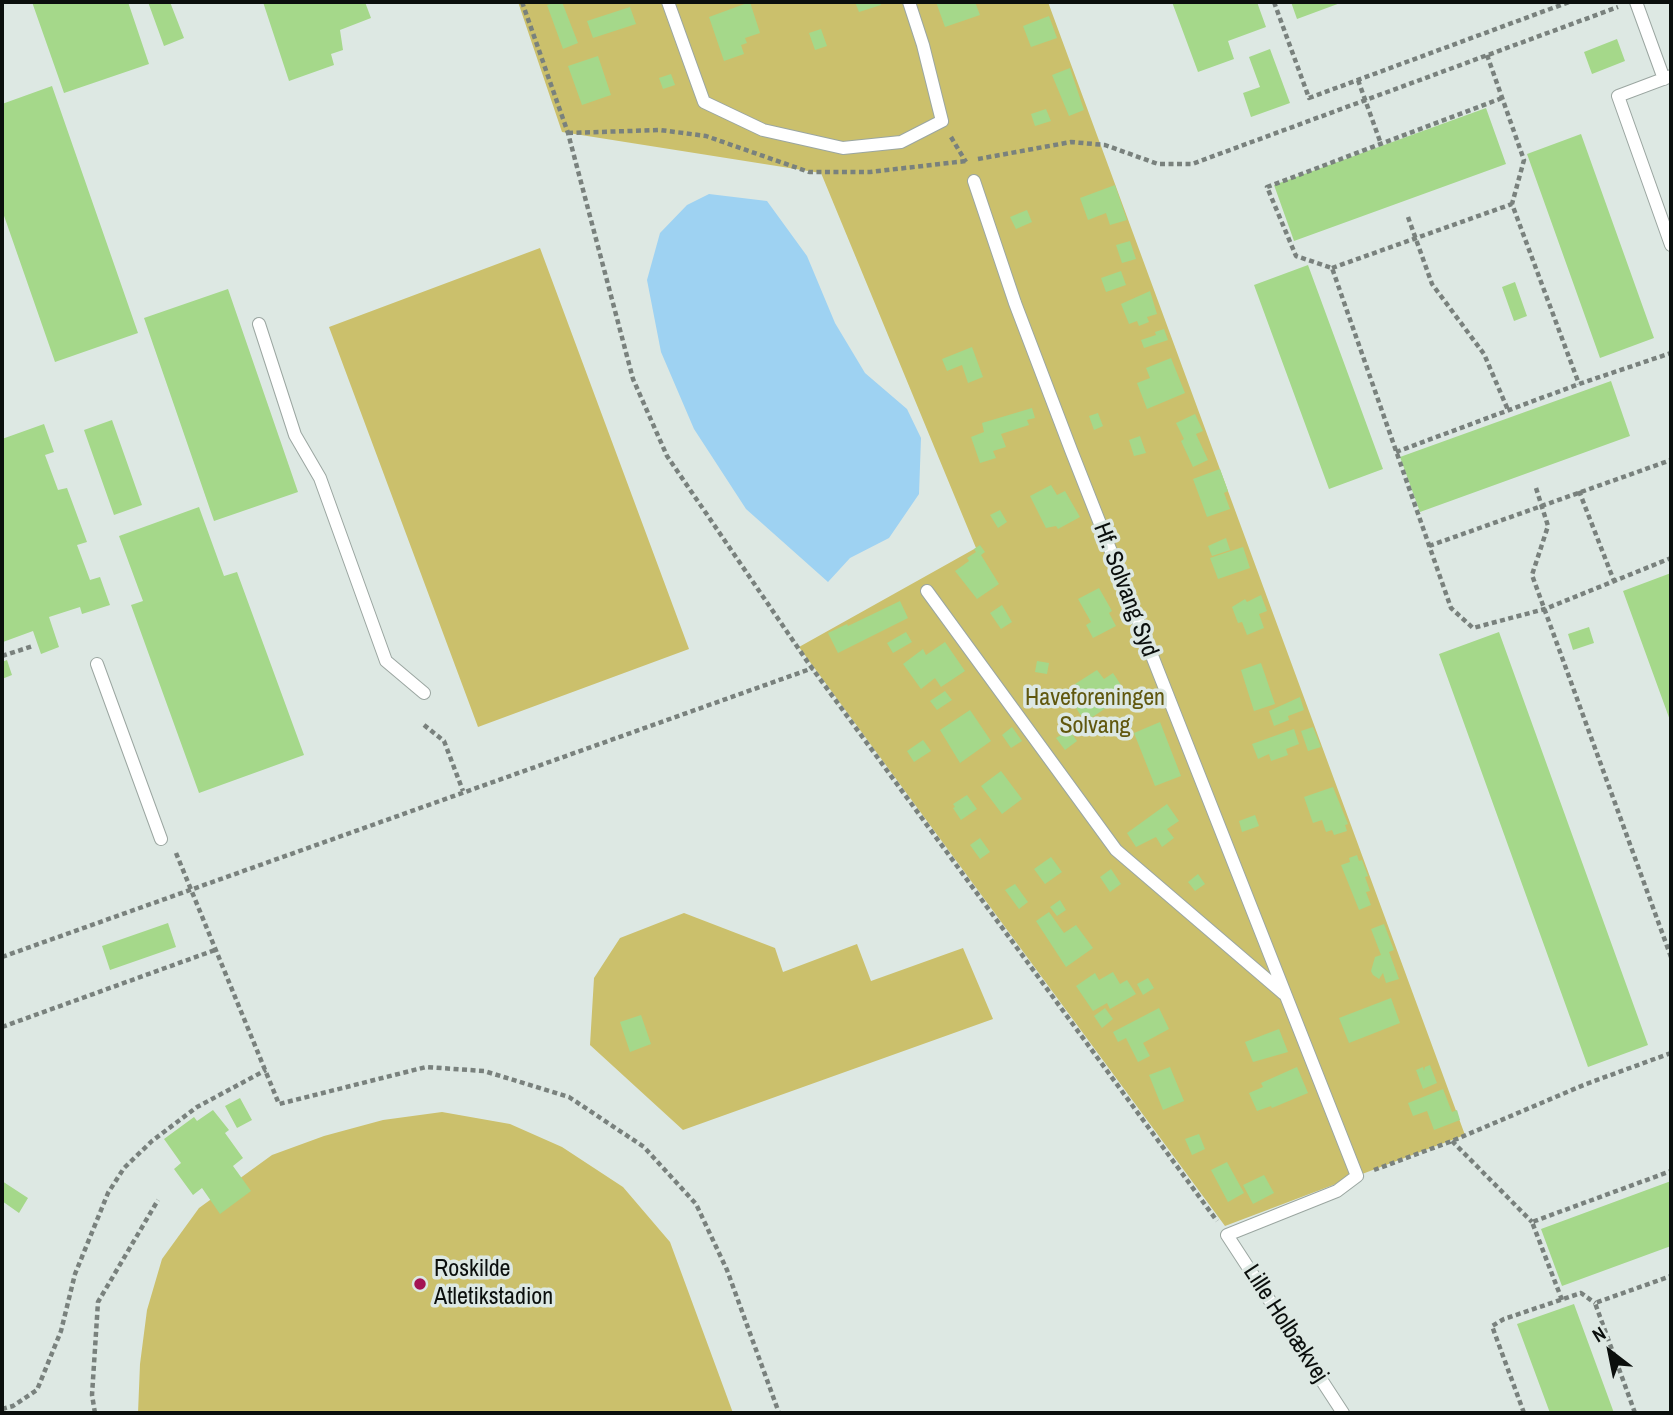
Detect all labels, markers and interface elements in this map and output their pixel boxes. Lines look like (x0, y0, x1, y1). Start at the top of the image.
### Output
street label: Hf. Solvang Syd (1086, 519, 1164, 661)
park label: Haveforeningen Solvang (1025, 685, 1165, 741)
place label: Roskilde Atletikstadion (434, 1256, 553, 1312)
street label: Lille Holbækvej (1236, 1260, 1334, 1388)
marker: Roskilde Atletikstadion (412, 1276, 428, 1292)
north arrow (1575, 1317, 1645, 1387)
text: N (1587, 1320, 1611, 1348)

